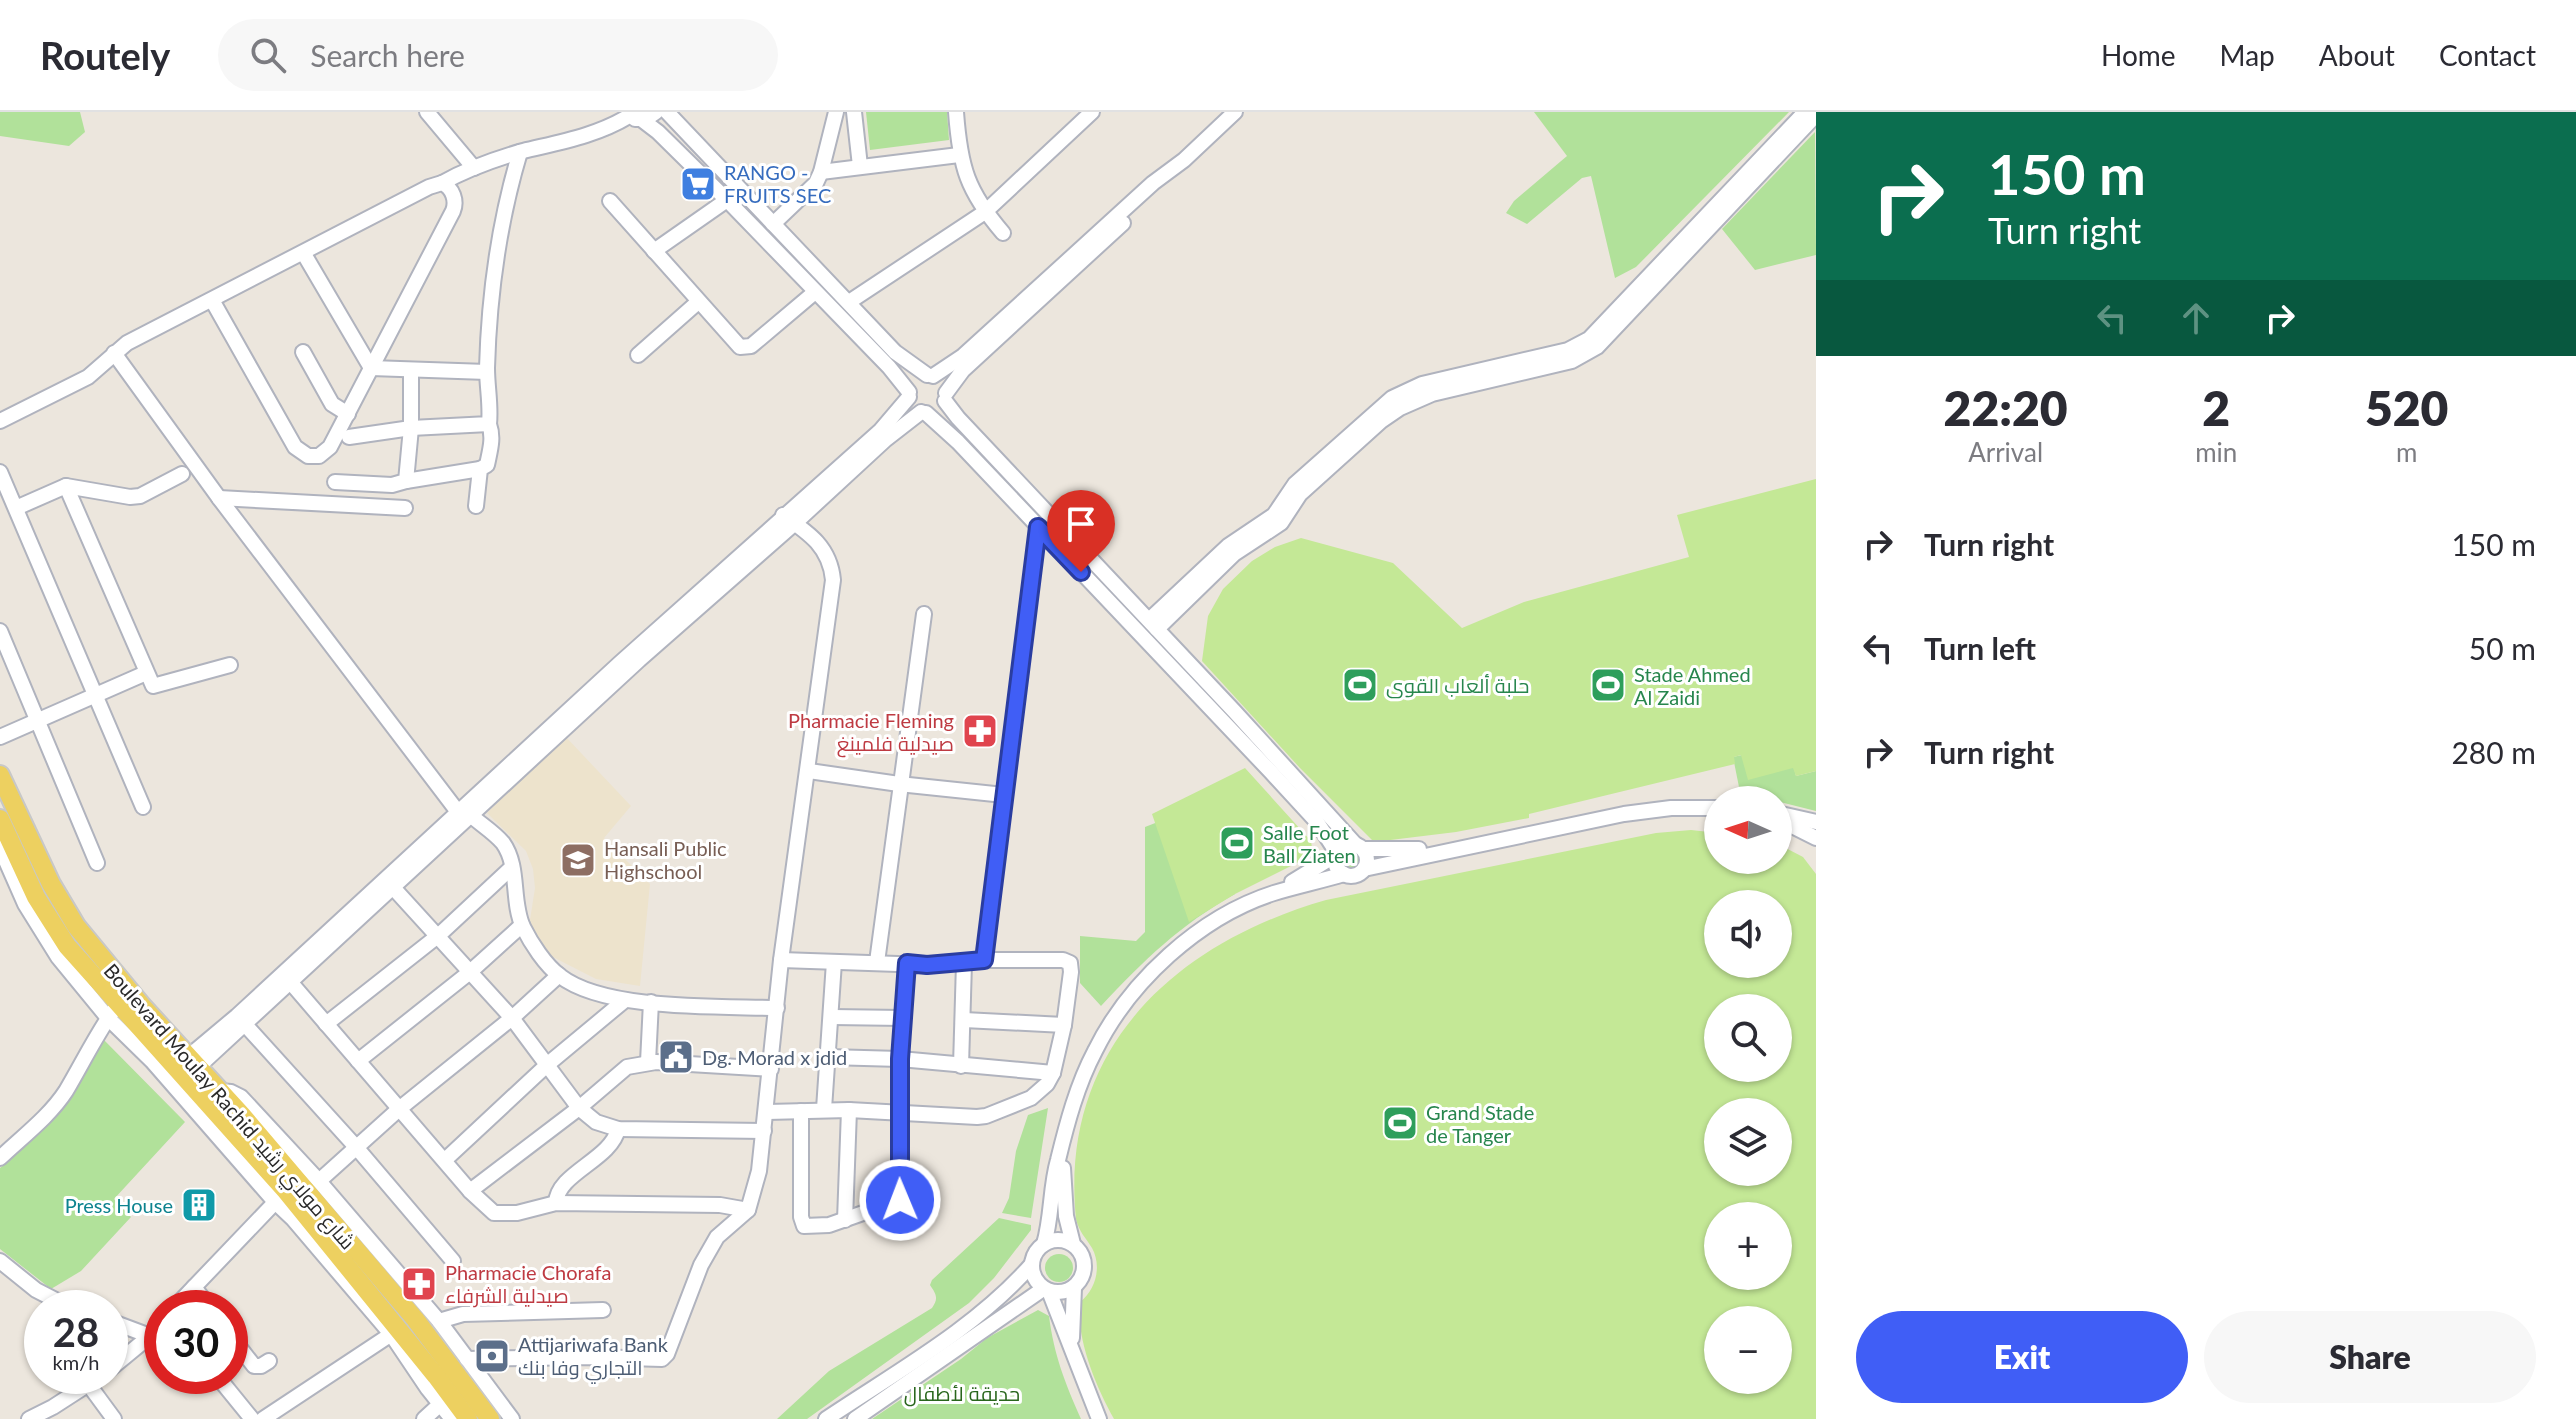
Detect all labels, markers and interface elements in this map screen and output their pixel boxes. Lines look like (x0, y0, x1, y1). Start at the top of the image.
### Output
search box (218, 19, 778, 91)
text: Routely (40, 32, 170, 78)
icon: search (246, 33, 290, 77)
text: Search here (310, 37, 465, 73)
text: Home (2101, 38, 2176, 72)
text: Map (2220, 38, 2275, 72)
text: About (2319, 38, 2395, 72)
text: Contact (2439, 38, 2536, 72)
text: 150 m (1988, 140, 2146, 207)
icon: right (1856, 144, 1960, 248)
place label: RANGO - FRUITS SEC (724, 160, 831, 207)
supermarket icon: RANGO - FRUITS SEC (679, 165, 717, 203)
text: Turn right (1988, 208, 2141, 252)
icon: left (2090, 296, 2134, 340)
icon: ahead (2174, 296, 2218, 340)
icon: right (2258, 296, 2302, 340)
text: 22:20 (1944, 379, 2068, 436)
text: 2 (2202, 379, 2230, 436)
text: 520 (2365, 379, 2448, 436)
text: Arrival (1968, 436, 2043, 468)
text: min (2195, 436, 2237, 468)
text: m (2396, 436, 2417, 468)
pin (1047, 490, 1115, 572)
icon: arrive (1059, 502, 1103, 546)
icon: right (1856, 522, 1900, 566)
text: Turn right (1924, 526, 2054, 562)
text: 150 m (2451, 526, 2536, 562)
icon: left (1856, 626, 1900, 670)
text: Turn left (1924, 630, 2036, 666)
text: 50 m (2469, 630, 2536, 666)
place label: Stade Ahmed Al Zaidi (1634, 662, 1751, 709)
sports icon: حلبة ألعاب القوى (1341, 666, 1379, 704)
sports icon: Stade Ahmed Al Zaidi (1589, 666, 1627, 704)
place label: حلبة ألعاب القوى (1386, 673, 1529, 699)
place label: Pharmacie Fleming صيدلية فلمينغ (788, 708, 954, 758)
pharmacy icon: Pharmacie Fleming صيدلية فلمينغ (961, 712, 999, 750)
icon: right (1856, 730, 1900, 774)
text: Turn right (1924, 734, 2054, 770)
text: 280 m (2451, 734, 2536, 770)
north arrow (1704, 786, 1792, 874)
map controls (1704, 786, 1792, 1394)
place label: Salle Foot Ball Ziaten (1263, 820, 1356, 867)
sports icon: Salle Foot Ball Ziaten (1218, 824, 1256, 862)
place label: Hansali Public Highschool (604, 836, 727, 883)
school or university icon: Hansali Public Highschool (559, 841, 597, 879)
button: sound (1704, 890, 1792, 978)
street label: Boulevard Moulay Rachid شارع مولاي رشيد (96, 958, 361, 1257)
button: search (1704, 994, 1792, 1082)
public building icon: Dg. Morad x jdid (657, 1038, 695, 1076)
place label: Dg. Morad x jdid (702, 1045, 847, 1069)
button: layers (1704, 1098, 1792, 1186)
place label: Grand Stade de Tanger (1426, 1100, 1534, 1147)
sports icon: Grand Stade de Tanger (1381, 1104, 1419, 1142)
position arrow (858, 1158, 942, 1242)
building icon: Press House (180, 1186, 218, 1224)
place label: Press House (65, 1193, 173, 1217)
button: + (1704, 1202, 1792, 1290)
place label: Pharmacie Chorafa صيدلية الشرفاء (445, 1260, 611, 1308)
pharmacy icon: Pharmacie Chorafa صيدلية الشرفاء (400, 1265, 438, 1303)
speed limit sign: 30 (144, 1290, 248, 1394)
button: − (1704, 1306, 1792, 1394)
text: 28 (53, 1308, 99, 1356)
button: Exit (1856, 1311, 2188, 1403)
button: Share (2204, 1311, 2536, 1403)
place label: Attijariwafa Bank التجاري وفا بنك (518, 1332, 669, 1384)
bank icon: Attijariwafa Bank التجاري وفا بنك (473, 1337, 511, 1375)
text: km/h (53, 1350, 99, 1374)
park label: حديقة لأطفال (904, 1381, 1020, 1407)

